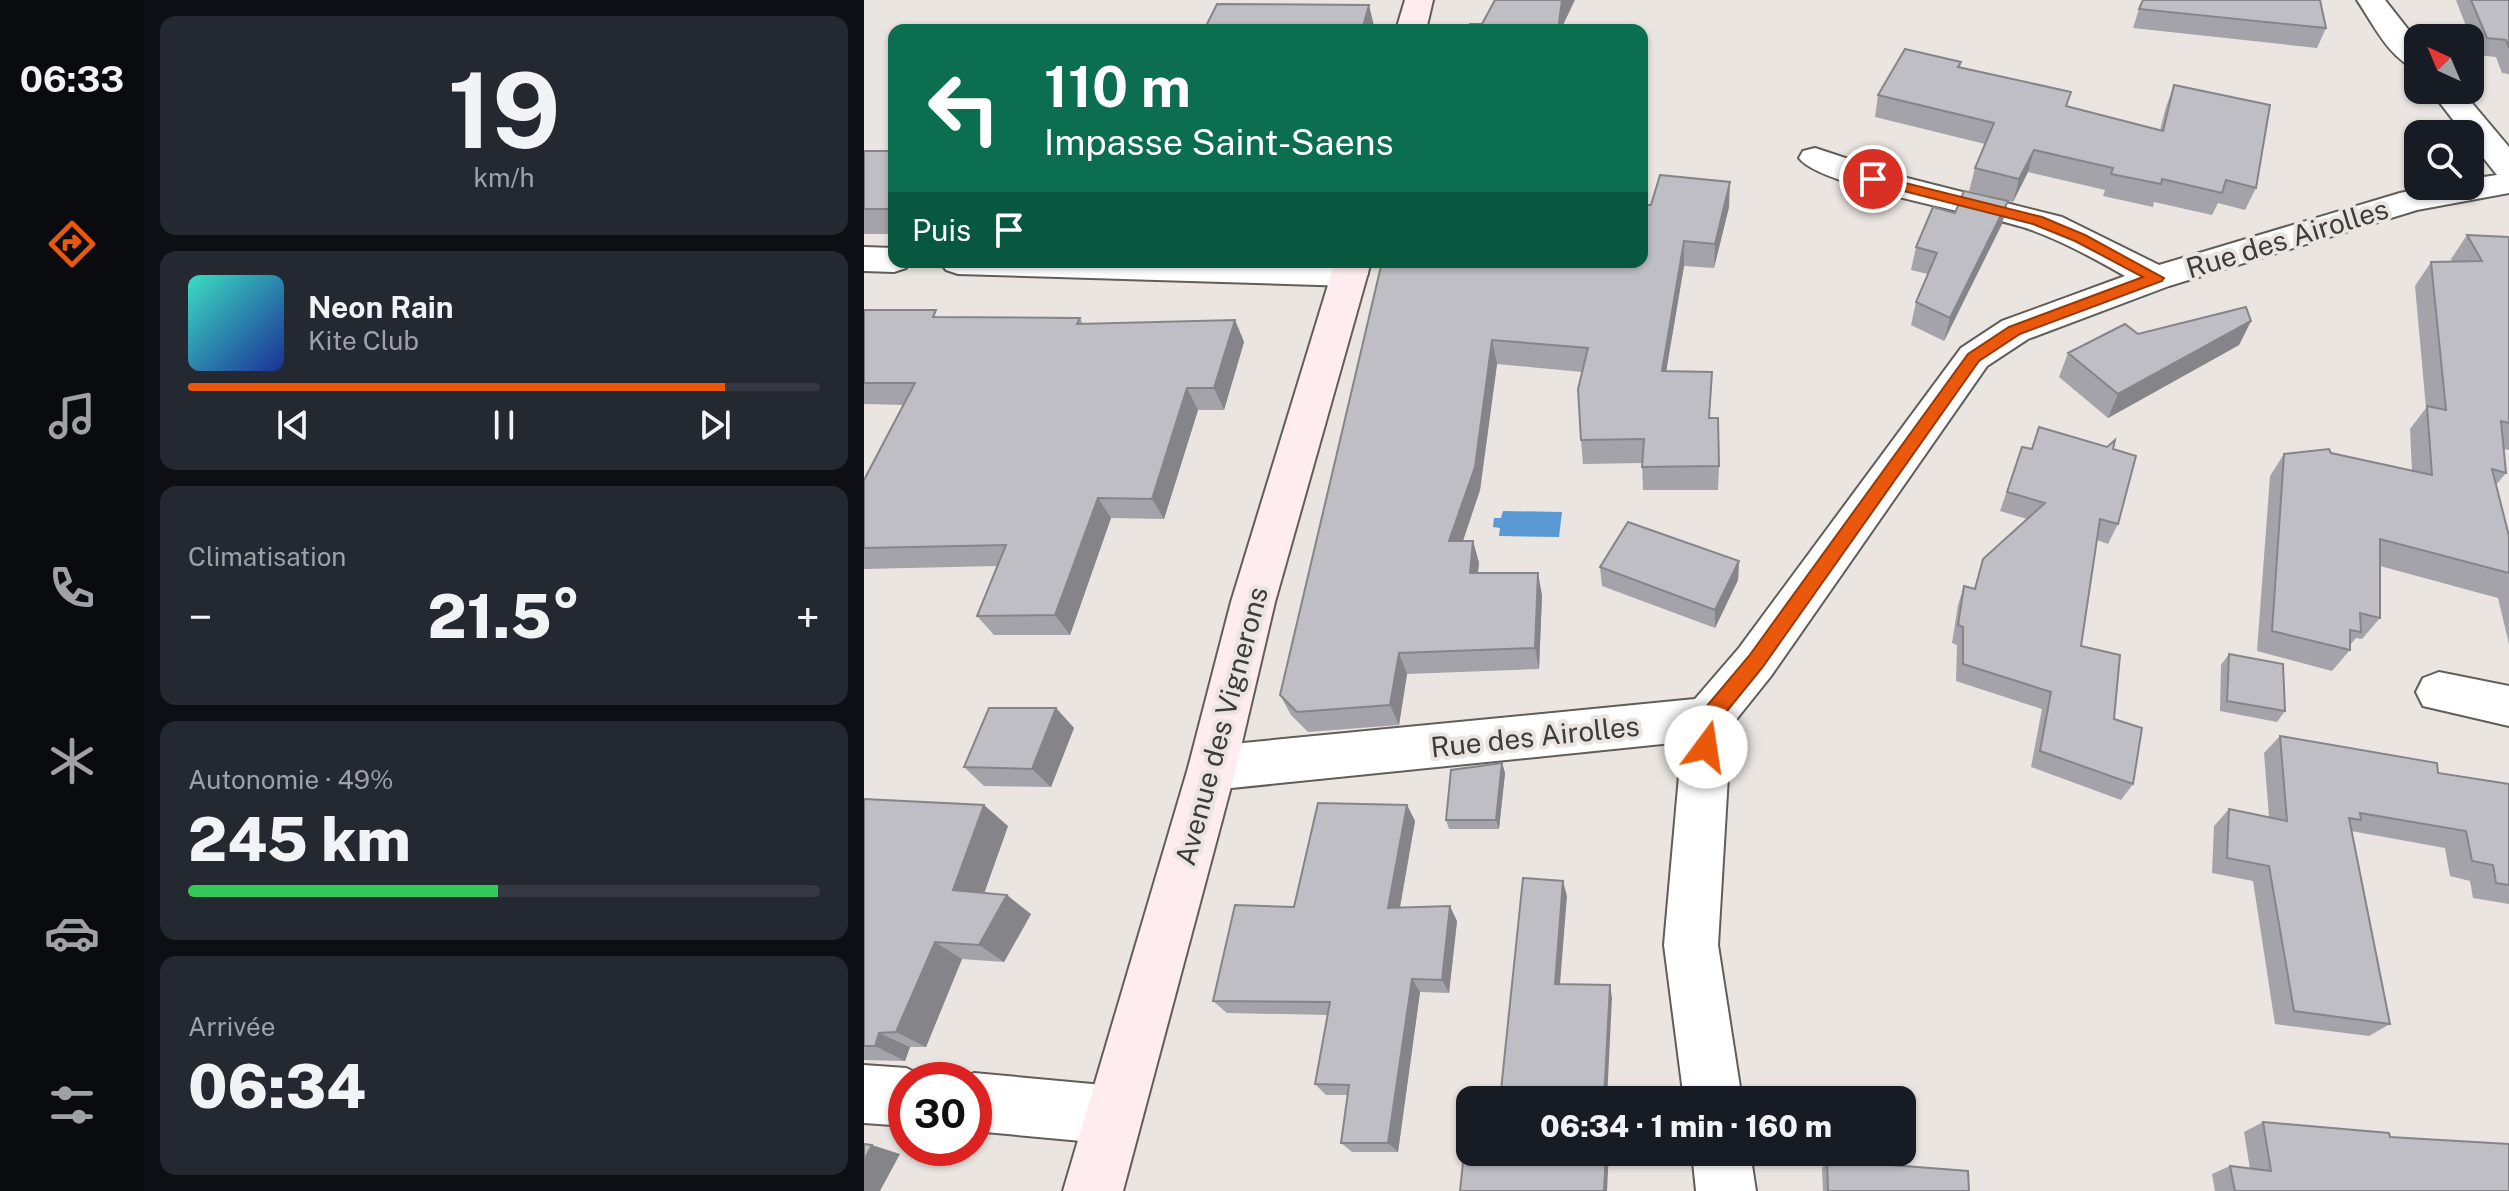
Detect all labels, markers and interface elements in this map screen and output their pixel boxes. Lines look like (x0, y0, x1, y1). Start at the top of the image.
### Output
north arrow (2404, 24, 2484, 104)
map controls (2404, 24, 2484, 200)
text: 19 (447, 49, 561, 171)
text: 110 m (1044, 54, 1191, 120)
icon: left (912, 56, 1016, 160)
text: 06:33 (20, 58, 124, 100)
button: search (2404, 120, 2484, 200)
text: Impasse Saint-Saens (1044, 121, 1394, 163)
pin (1839, 145, 1907, 213)
icon: arrive (1851, 157, 1895, 201)
text: km/h (473, 162, 535, 193)
street label: Rue des Airolles (2182, 192, 2392, 284)
icon: arrive (987, 208, 1031, 252)
text: Puis (912, 212, 971, 248)
icon: directions (44, 216, 100, 272)
text: Neon Rain (308, 289, 454, 325)
text: Kite Club (308, 325, 419, 356)
icon: music (44, 388, 100, 444)
icon: previous (271, 403, 315, 447)
icon: pause (482, 403, 526, 447)
icon: next (693, 403, 737, 447)
text: Climatisation (188, 541, 346, 572)
icon: phone (44, 560, 100, 616)
text: 21.5° (428, 581, 581, 652)
street label: Avenue des Vignerons (1168, 583, 1274, 869)
text: − (188, 591, 212, 643)
text: + (796, 591, 820, 643)
position arrow (1664, 705, 1748, 789)
street label: Rue des Airolles (1429, 709, 1641, 763)
icon: climate (44, 733, 100, 789)
text: Autonomie · 49% (188, 764, 394, 795)
text: 245 km (188, 804, 411, 875)
icon: car (44, 905, 100, 961)
text: Arrivée (188, 1011, 276, 1042)
text: 06:34 (188, 1051, 366, 1122)
speed limit sign: 30 (888, 1062, 992, 1166)
icon: filters (44, 1077, 100, 1133)
text: 06:34 · 1 min · 160 m (1540, 1108, 1832, 1144)

